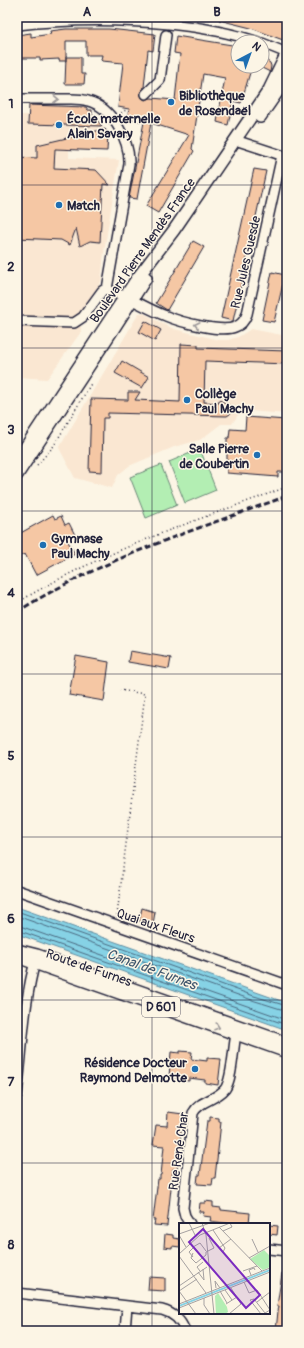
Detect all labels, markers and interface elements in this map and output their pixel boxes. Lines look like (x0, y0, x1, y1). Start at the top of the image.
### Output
text: A (83, 4, 92, 20)
text: B (213, 4, 221, 20)
north arrow (230, 34, 270, 74)
text: N (249, 39, 264, 55)
place label: Bibliothèque de Rosendaël (179, 88, 251, 119)
one-way arrow (53, 95, 59, 103)
text: 1 (8, 96, 14, 112)
marker: Bibliothèque de Rosendaël (166, 97, 176, 107)
place label: École maternelle Alain Savary (67, 111, 161, 142)
marker: École maternelle Alain Savary (54, 120, 64, 130)
street label: Boulevard Pierre Mendès France (87, 175, 199, 326)
place label: Match (67, 198, 100, 214)
marker: Match (54, 200, 64, 210)
street label: Rue Jules Guesde (228, 214, 265, 310)
text: 2 (7, 259, 15, 275)
one-way arrow (194, 321, 200, 329)
place label: Collège Paul Machy (195, 386, 254, 417)
marker: Collège Paul Machy (182, 395, 192, 405)
text: 3 (7, 422, 15, 438)
place label: Salle Pierre de Coubertin (180, 441, 250, 472)
marker: Salle Pierre de Coubertin (252, 450, 262, 460)
place label: Gymnase Paul Machy (51, 531, 110, 562)
marker: Gymnase Paul Machy (38, 540, 48, 550)
text: 4 (7, 585, 15, 601)
text: 5 (7, 748, 15, 764)
street label: Quai aux Fleurs (114, 905, 197, 947)
text: 6 (7, 911, 15, 927)
water label: Canal de Furnes (105, 945, 201, 994)
street label: Route de Furnes (44, 946, 134, 990)
road number: D 601 (142, 997, 180, 1017)
one-way arrow (214, 1022, 221, 1031)
place label: Résidence Docteur Raymond Delmotte (80, 1055, 188, 1086)
marker: Résidence Docteur Raymond Delmotte (190, 1064, 200, 1074)
text: 7 (8, 1074, 15, 1090)
street label: Rue René Char (166, 1111, 192, 1191)
inset map (179, 1223, 270, 1314)
text: 8 (8, 1237, 15, 1253)

